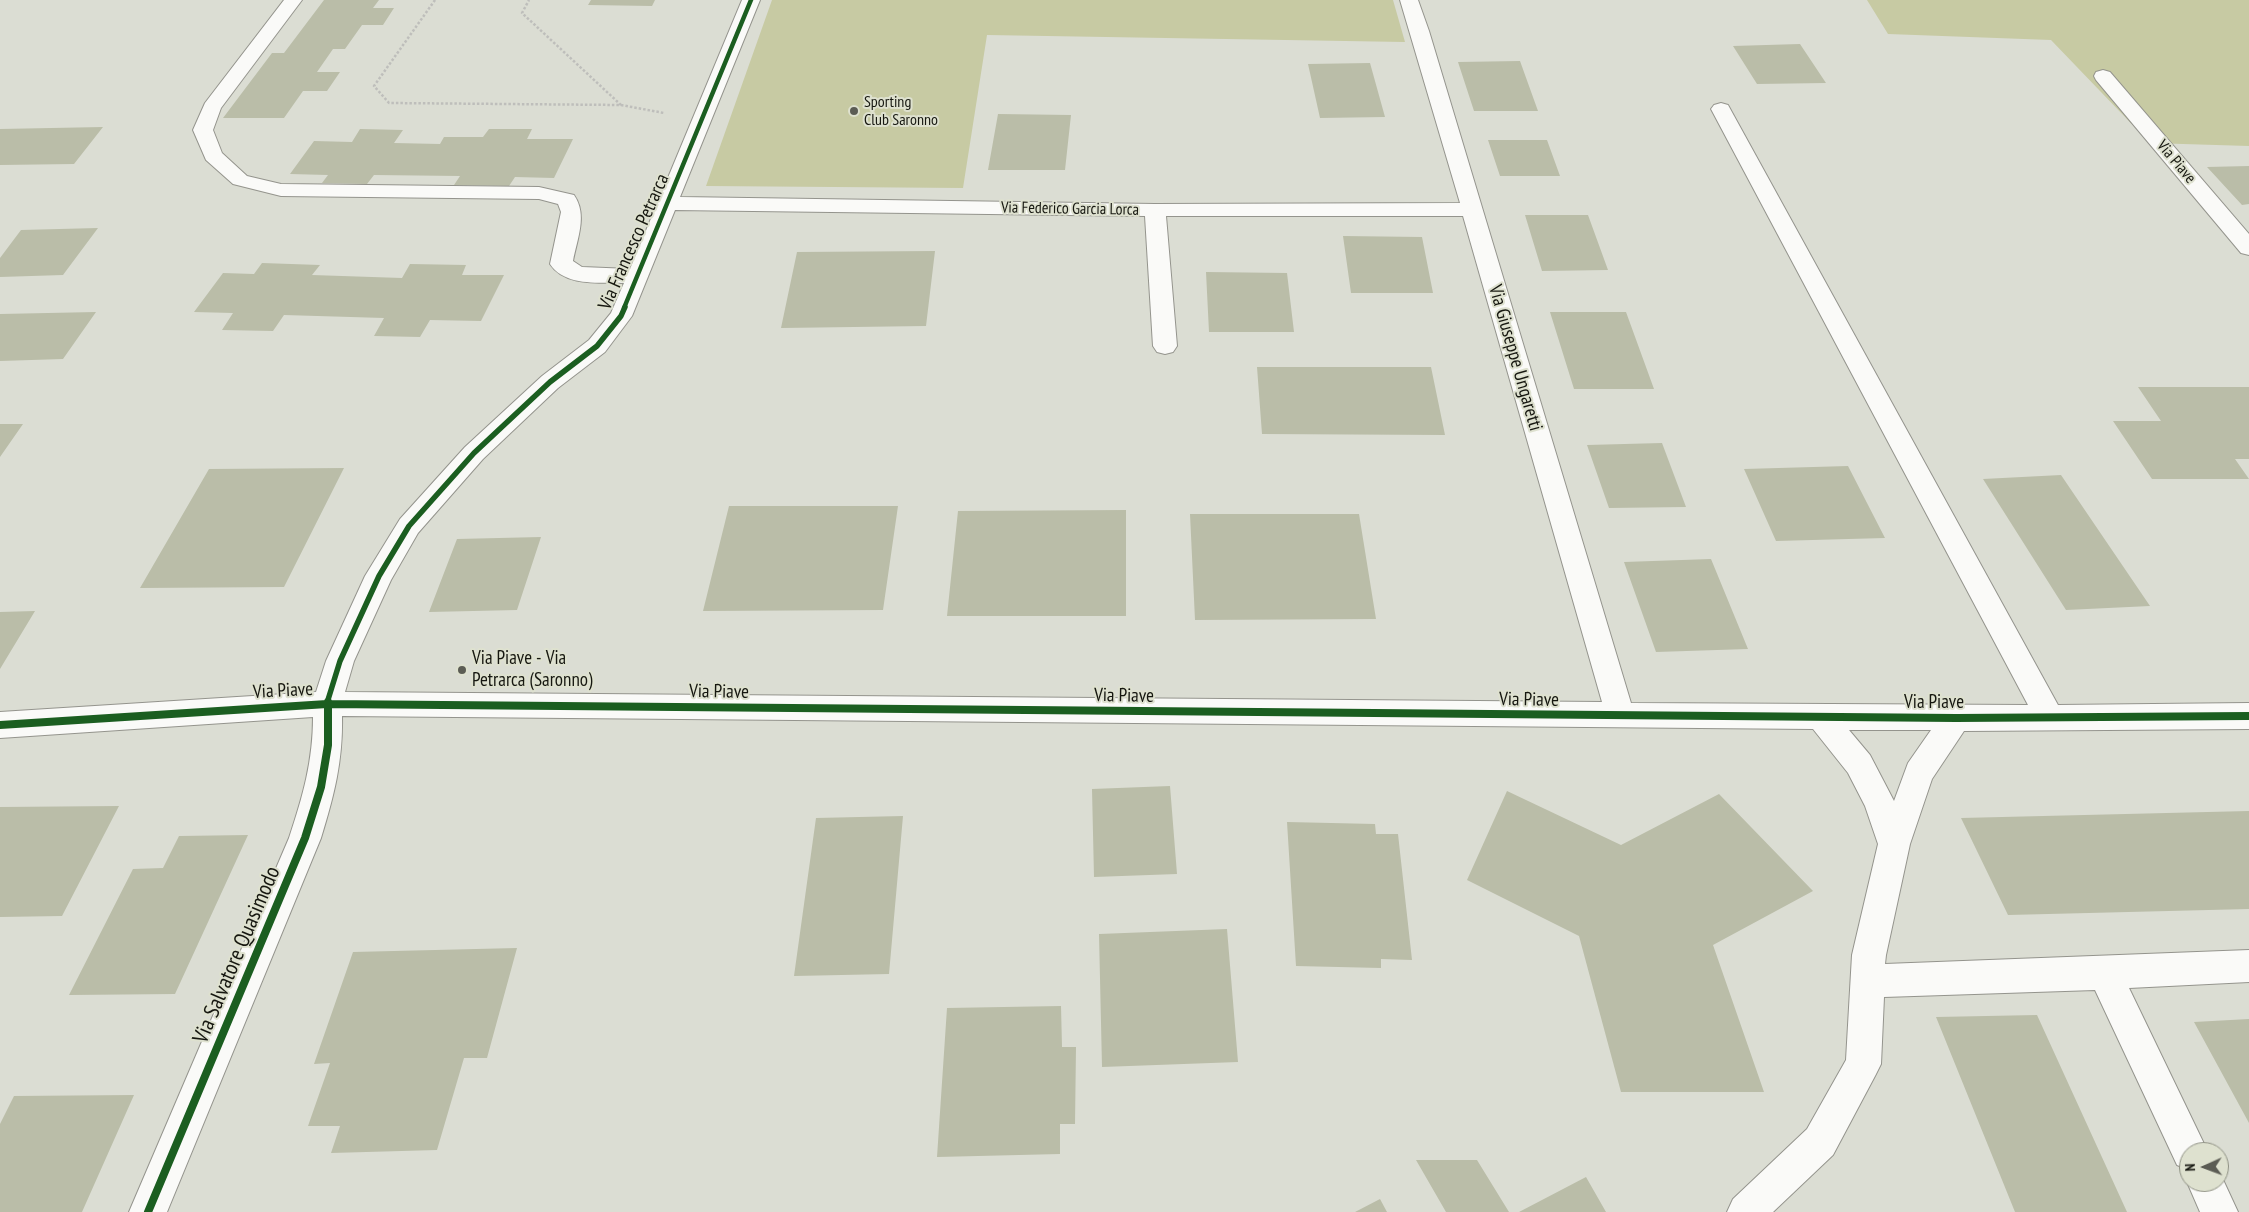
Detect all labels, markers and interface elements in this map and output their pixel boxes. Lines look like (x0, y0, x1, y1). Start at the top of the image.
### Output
place label: Sporting Club Saronno (864, 92, 938, 130)
marker: Sporting Club Saronno (848, 105, 860, 117)
street label: Via Piave (2152, 136, 2200, 188)
street label: Via Francesco Petrarca (594, 170, 674, 314)
street label: Via Federico Garcia Lorca (1001, 198, 1139, 220)
street label: Via Giuseppe Ungaretti (1483, 282, 1547, 434)
place label: Via Piave - Via Petrarca (Saronno) (472, 648, 592, 692)
marker: Via Piave - Via Petrarca (Saronno) (456, 664, 468, 676)
street label: Via Piave (252, 678, 314, 704)
street label: Via Piave (689, 680, 749, 704)
street label: Via Piave (1094, 684, 1154, 708)
street label: Via Piave (1499, 688, 1559, 712)
street label: Via Piave (1904, 692, 1964, 714)
street label: Via Salvatore Quasimodo (188, 863, 286, 1047)
north arrow (2179, 1142, 2229, 1192)
text: N (2181, 1163, 2199, 1172)

